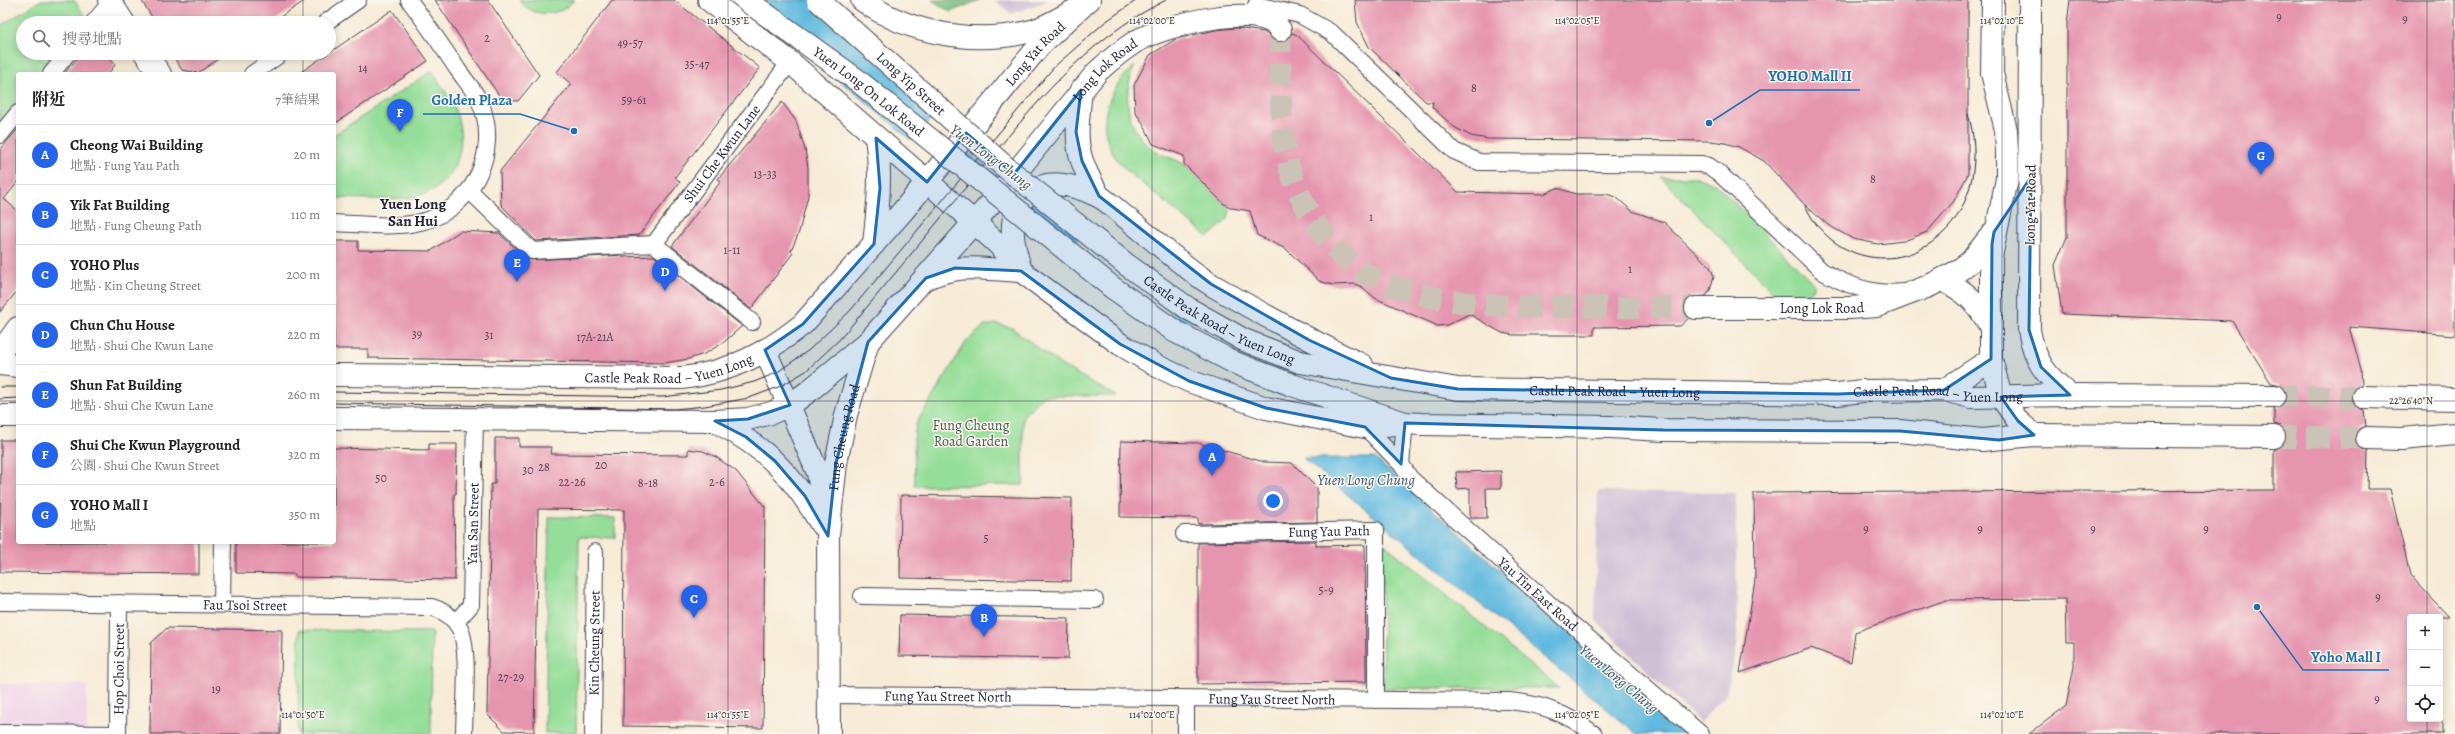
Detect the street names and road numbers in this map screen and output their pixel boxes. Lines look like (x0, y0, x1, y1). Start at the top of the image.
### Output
street label: Long Yat Road (1001, 17, 1070, 90)
street label: Long Lok Road (1068, 34, 1142, 106)
street label: Yuen Long On Lok Road (808, 42, 928, 141)
street label: Long Yip Street (872, 47, 950, 120)
street label: Shui Che Kwun Lane (679, 101, 765, 207)
street label: Long Yat Road (2020, 164, 2041, 246)
street label: Castle Peak Road – Yuen Long (1140, 271, 1298, 369)
street label: Long Lok Road (1780, 298, 1865, 318)
street label: Castle Peak Road – Yuen Long (585, 349, 756, 388)
street label: Fung Cheung Road (824, 381, 865, 492)
street label: Castle Peak Road – Yuen Long (1529, 381, 1700, 402)
street label: Castle Peak Road – Yuen Long (1852, 381, 2023, 407)
street label: Yau San Street (463, 482, 484, 566)
street label: Fung Yau Path (1288, 521, 1371, 542)
street label: Yau Tin East Road (1493, 552, 1582, 636)
street label: Kin Cheung Street (584, 590, 605, 696)
street label: Fau Tsoi Street (203, 595, 288, 615)
street label: Hop Choi Street (109, 623, 129, 715)
street label: Fung Yau Street North (884, 686, 1012, 707)
street label: Fung Yau Street North (1208, 689, 1336, 709)

